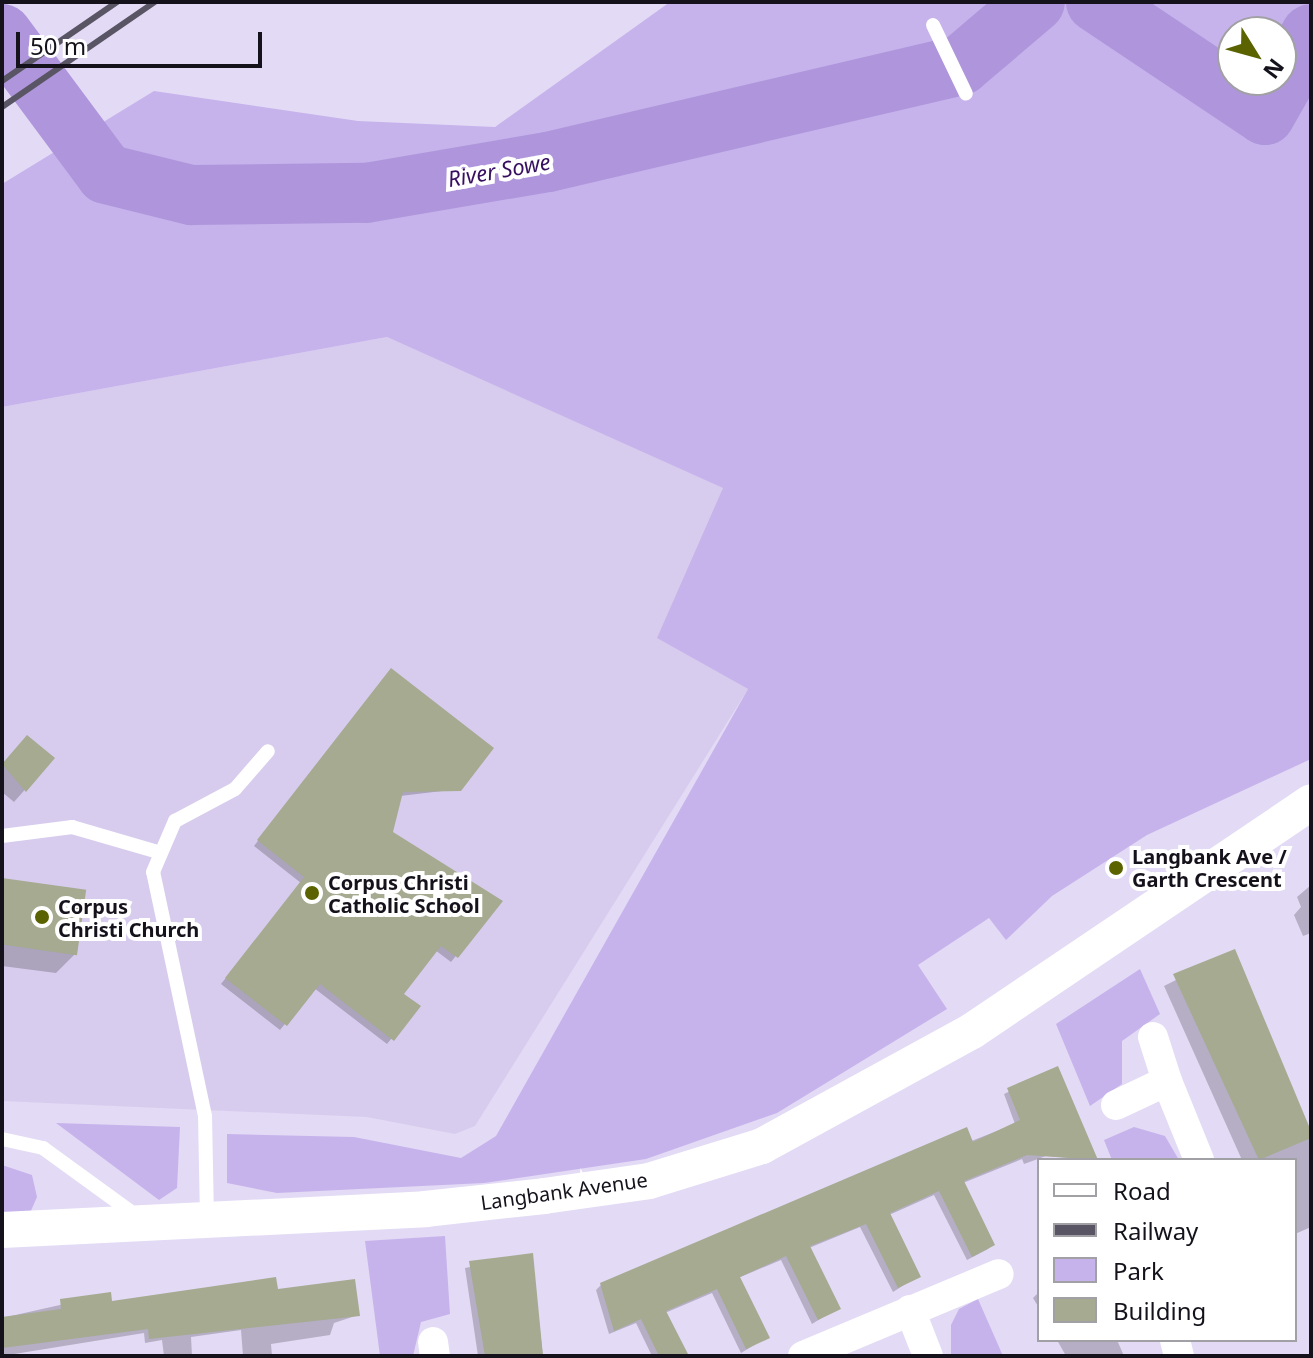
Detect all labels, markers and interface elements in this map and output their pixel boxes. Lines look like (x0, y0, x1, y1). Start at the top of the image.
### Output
scale bar (20, 16, 266, 66)
north arrow (1217, 16, 1297, 96)
text: 50 m (30, 29, 86, 62)
text: N (1257, 53, 1292, 85)
water label: River Sowe (446, 148, 552, 192)
place label: Langbank Ave / Garth Crescent (1132, 844, 1287, 891)
marker: Langbank Ave / Garth Crescent (1107, 859, 1125, 877)
place label: Corpus Christi Catholic School (328, 870, 480, 917)
marker: Corpus Christi Catholic School (303, 884, 321, 902)
place label: Corpus Christi Church (58, 894, 199, 941)
marker: Corpus Christi Church (33, 908, 51, 926)
legend (1037, 1158, 1297, 1342)
street label: Langbank Avenue (479, 1167, 649, 1215)
text: Road (1113, 1174, 1171, 1207)
text: Railway (1113, 1214, 1198, 1247)
text: Park (1113, 1254, 1164, 1287)
text: Building (1113, 1294, 1206, 1327)

